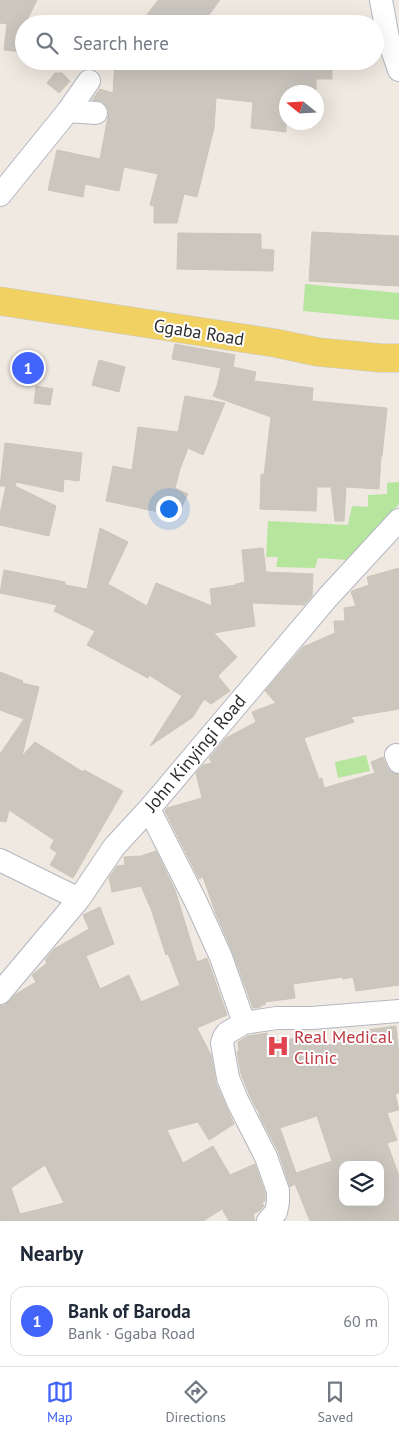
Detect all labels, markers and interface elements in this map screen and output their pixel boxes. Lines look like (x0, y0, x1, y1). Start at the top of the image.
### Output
search box (15, 15, 384, 70)
icon: search (33, 29, 61, 57)
text: Search here (73, 31, 169, 55)
north arrow (279, 85, 324, 130)
street label: Ggaba Road (152, 314, 246, 350)
pin: 1 (12, 349, 44, 387)
your location (156, 496, 182, 522)
street label: John Kinyingi Road (139, 690, 251, 817)
place label: Real Medical Clinic (294, 1025, 393, 1069)
hospital icon: Real Medical Clinic (265, 1033, 291, 1059)
map controls (339, 1161, 384, 1206)
button: layers (339, 1161, 384, 1206)
text: Nearby (20, 1240, 83, 1267)
text: Bank of Baroda (68, 1299, 191, 1323)
text: 1 (32, 1311, 42, 1331)
text: 60 m (343, 1311, 378, 1331)
text: Bank · Ggaba Road (68, 1323, 195, 1343)
tab: Map (46, 1378, 74, 1426)
tab: Directions (165, 1378, 226, 1426)
tab: Saved (318, 1378, 353, 1426)

